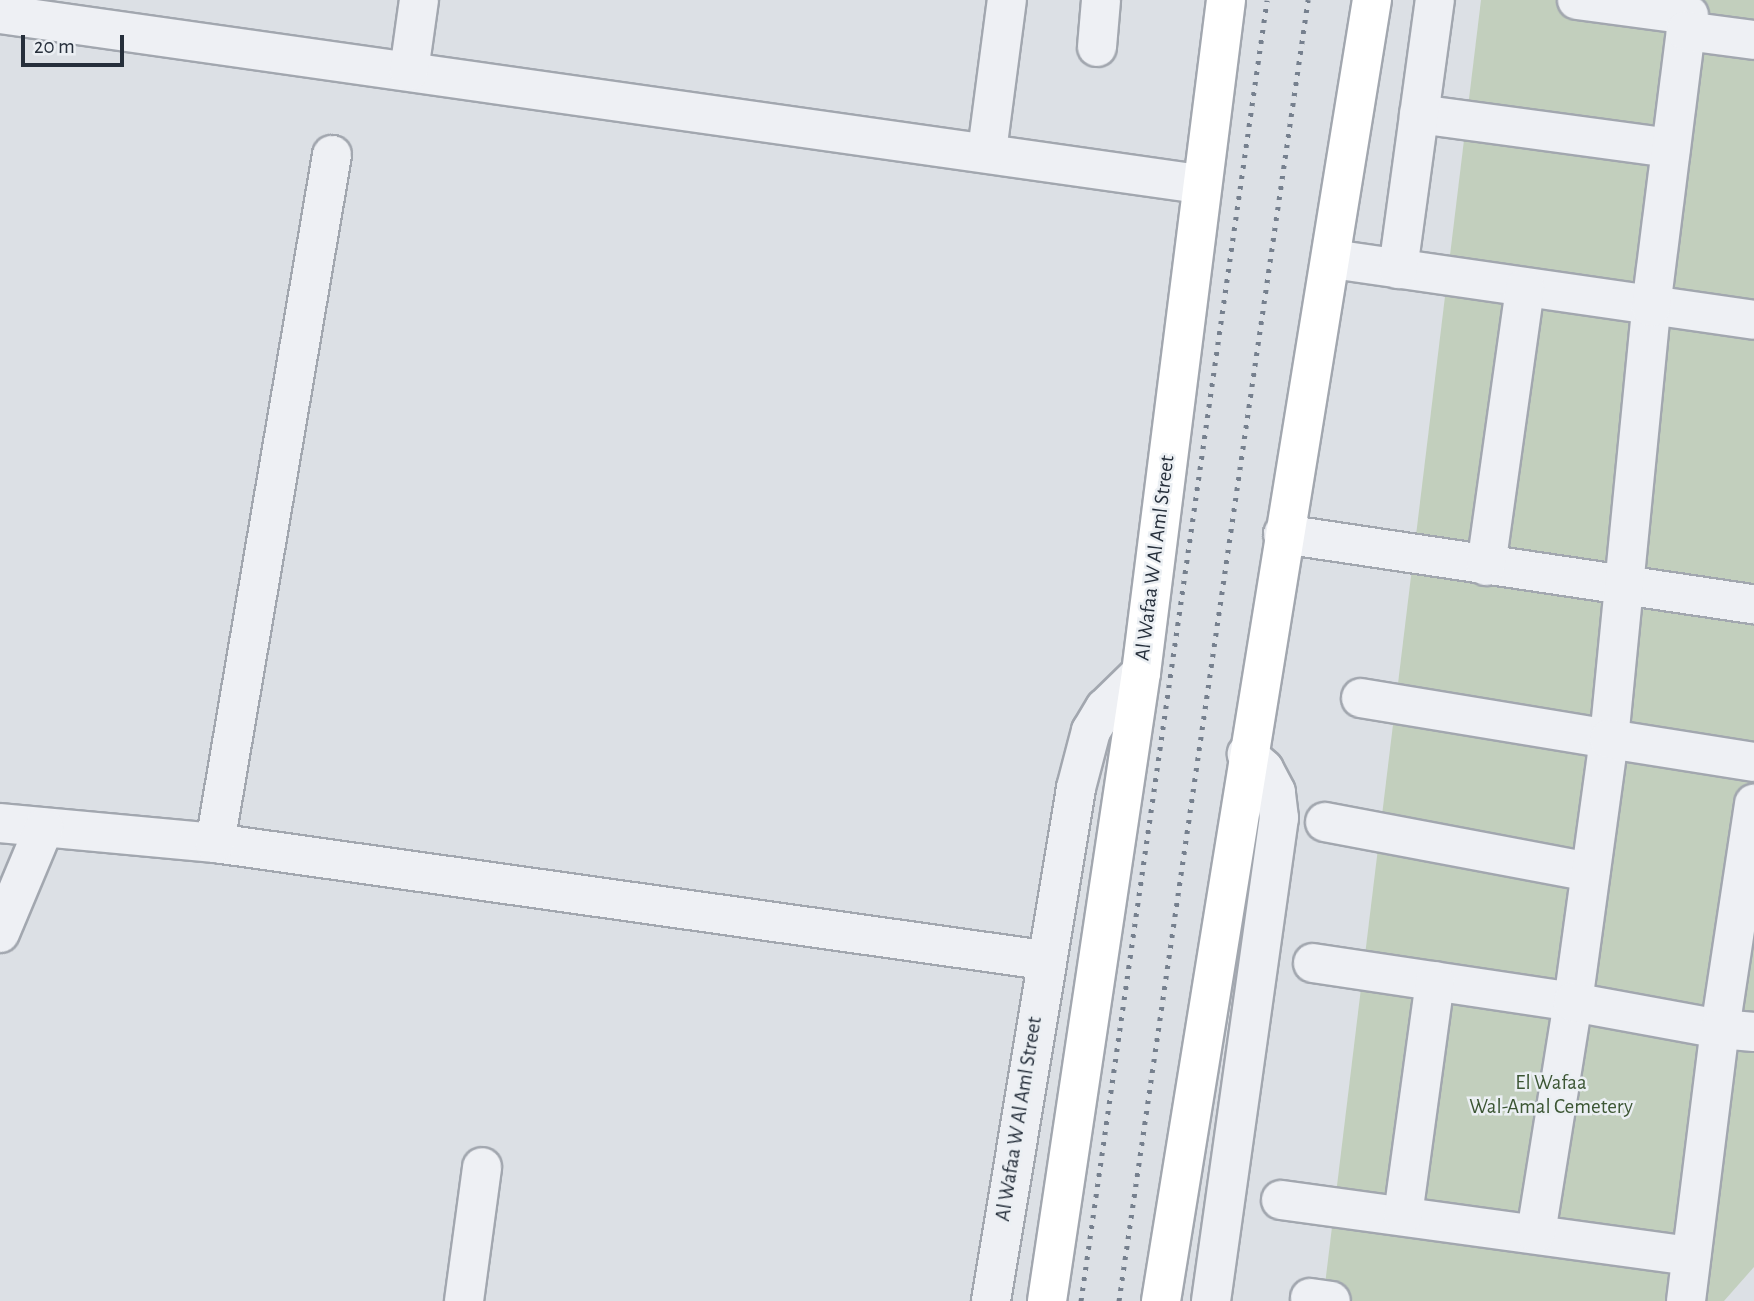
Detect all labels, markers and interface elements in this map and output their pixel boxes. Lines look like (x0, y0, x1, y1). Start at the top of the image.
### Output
scale bar (24, 21, 128, 65)
text: 20 m (34, 36, 75, 57)
street label: Al Wafaa W Al Aml Street (1130, 454, 1180, 662)
street label: Al Wafaa W Al Aml Street (990, 1015, 1048, 1223)
park label: El Wafaa Wal-Amal Cemetery (1469, 1070, 1633, 1120)

